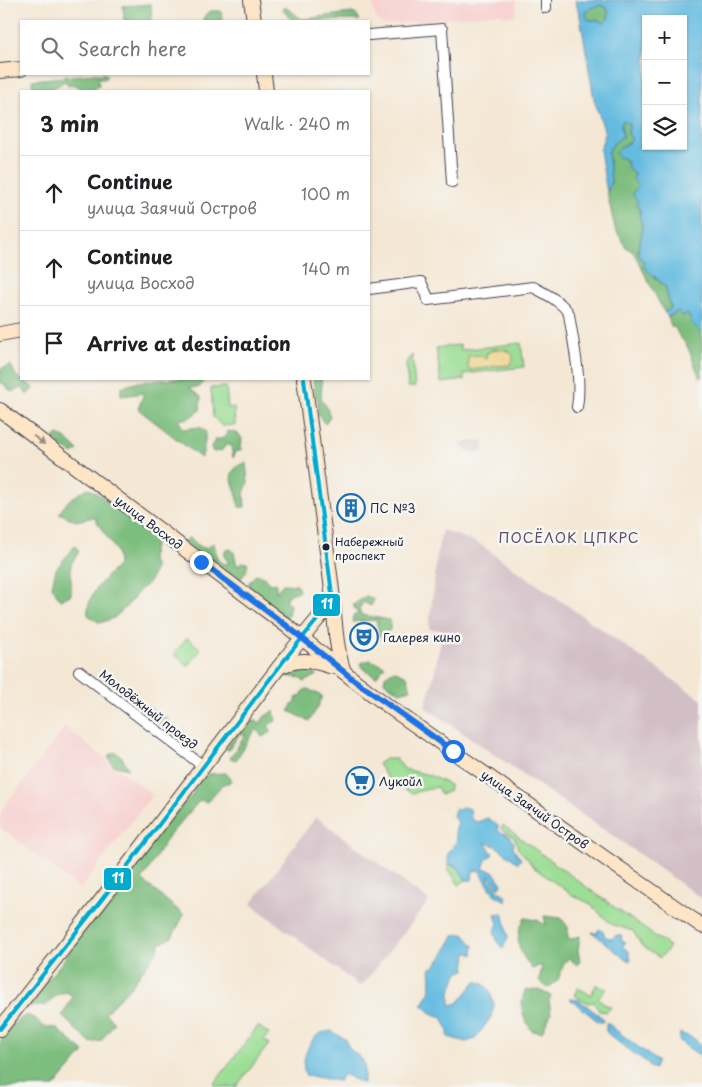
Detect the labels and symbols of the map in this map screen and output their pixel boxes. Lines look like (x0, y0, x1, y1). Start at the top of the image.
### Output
one-way arrow (32, 434, 45, 445)
street label: улица Восход (111, 490, 187, 554)
building icon: ПС №3 (336, 493, 366, 523)
place label: ПС №3 (370, 499, 416, 517)
district label: ПОСЁЛОК ЦПКРС (498, 527, 640, 548)
place label: Набережный проспект (335, 533, 404, 564)
marker: Набережный проспект (321, 542, 331, 552)
route end (190, 551, 213, 574)
line badge: 11 (312, 593, 341, 617)
text: 11 (321, 593, 333, 614)
theatre icon: Галерея кино (349, 622, 379, 652)
place label: Галерея кино (383, 628, 461, 646)
street label: Молодёжный проезд (96, 665, 202, 753)
route start (442, 740, 465, 763)
street label: улица Заячий Остров (478, 765, 592, 853)
supermarket icon: Лукойл (345, 766, 375, 796)
place label: Лукойл (379, 772, 422, 790)
line badge: 11 (103, 867, 132, 891)
text: 11 (112, 867, 124, 888)

